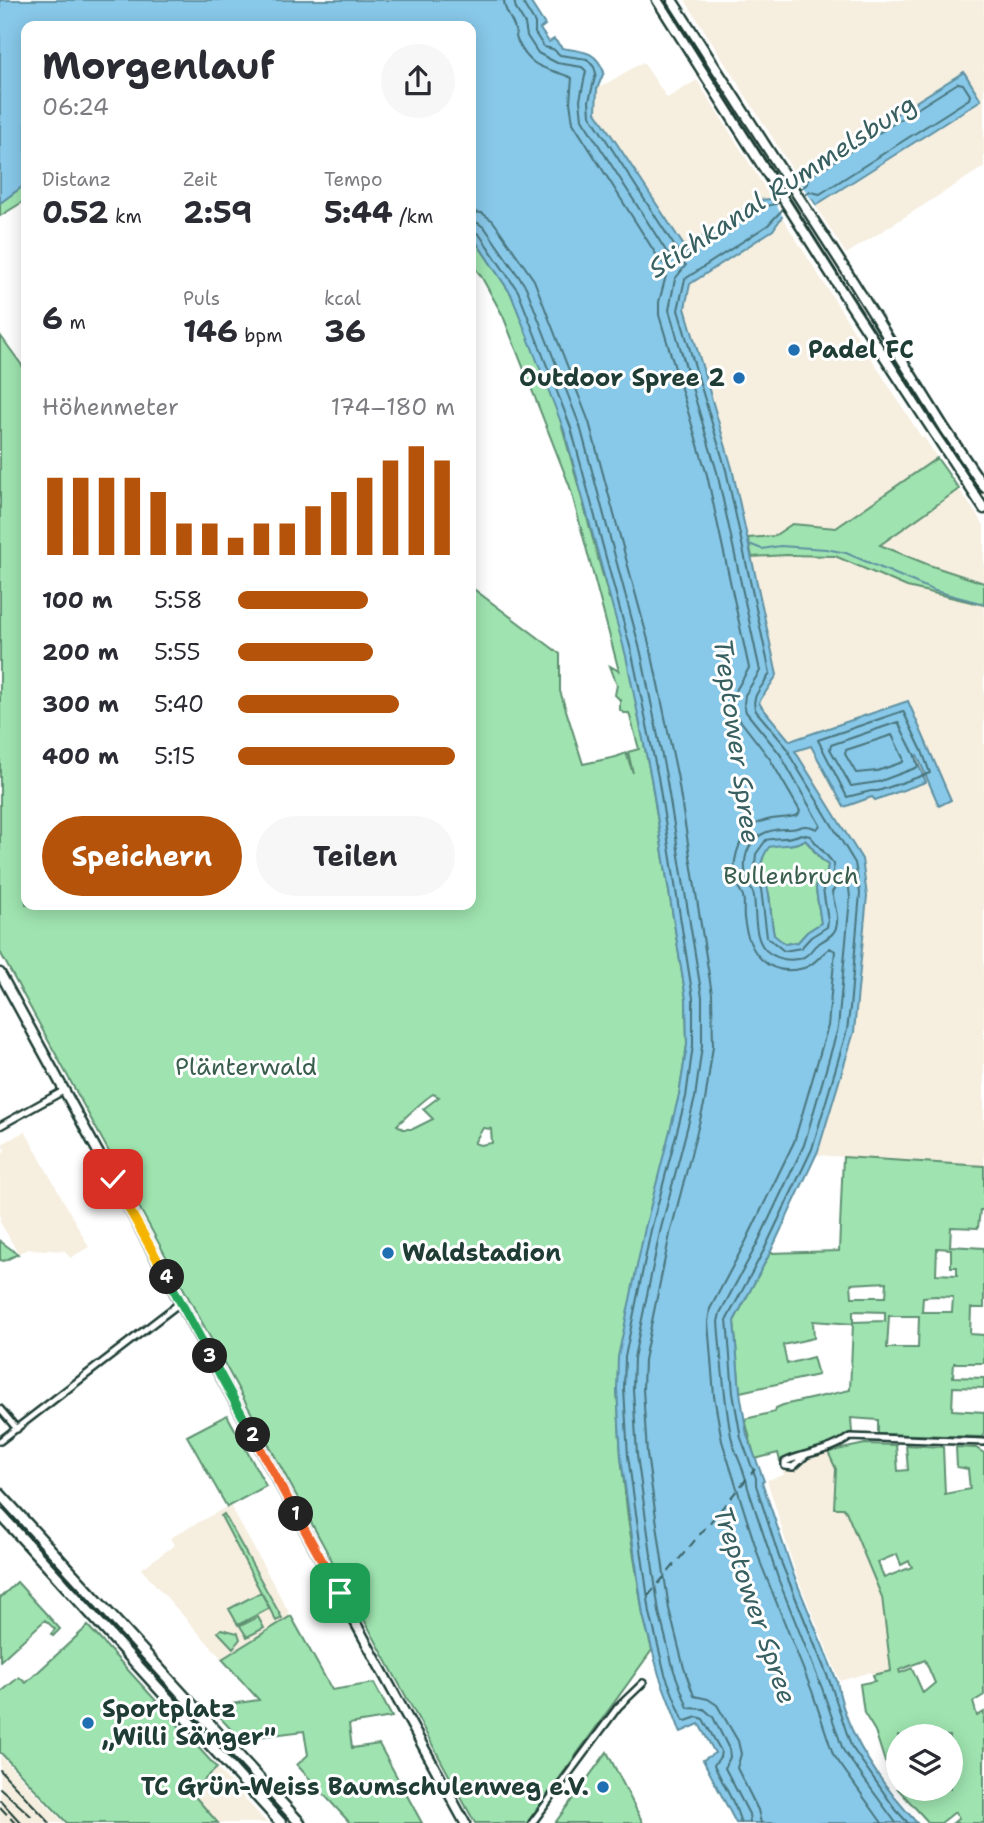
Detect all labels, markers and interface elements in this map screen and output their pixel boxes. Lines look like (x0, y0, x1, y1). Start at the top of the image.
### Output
text: Morgenlauf (42, 40, 275, 91)
button: share (381, 44, 455, 118)
water label: Stichkanal Rummelsburg (641, 86, 922, 285)
text: 06:24 (42, 92, 109, 122)
text: Distanz (42, 167, 111, 192)
text: Zeit (183, 167, 218, 192)
text: Tempo (324, 167, 383, 192)
text: 0.52 (42, 192, 109, 233)
text: 2:59 (183, 192, 252, 233)
text: 5:44 (324, 192, 393, 233)
text: km (109, 204, 142, 229)
text: /km (393, 204, 433, 229)
text: Puls (183, 286, 220, 311)
text: kcal (324, 286, 361, 311)
text: 6 (42, 298, 63, 339)
text: m (63, 310, 86, 335)
text: 146 (183, 311, 238, 352)
text: 36 (324, 311, 366, 352)
text: bpm (238, 323, 283, 348)
place label: Padel FC (808, 334, 914, 366)
marker: Padel FC (786, 342, 802, 358)
place label: Outdoor Spree 2 (519, 362, 725, 394)
marker: Outdoor Spree 2 (731, 370, 747, 386)
text: Höhenmeter (42, 392, 179, 422)
text: 174–180 m (331, 392, 455, 422)
text: 100 m (42, 585, 113, 615)
text: 5:58 (154, 585, 203, 615)
water label: Treptower Spree (706, 636, 769, 846)
text: 200 m (42, 637, 119, 667)
text: 5:55 (154, 637, 200, 667)
text: 300 m (42, 689, 119, 719)
text: 5:40 (154, 689, 204, 719)
text: 400 m (42, 741, 119, 771)
text: 5:15 (154, 741, 195, 771)
button: Speichern (42, 816, 242, 896)
button: Teilen (256, 816, 455, 896)
park label: Bullenbruch (723, 860, 859, 892)
park label: Plänterwald (175, 1051, 317, 1083)
pin (83, 1149, 143, 1209)
icon: check (94, 1160, 132, 1198)
place label: Waldstadion (402, 1237, 561, 1269)
marker: Waldstadion (380, 1245, 396, 1261)
pin: 4 (150, 1260, 184, 1294)
text: 4 (160, 1264, 173, 1289)
pin: 3 (192, 1338, 228, 1374)
text: 3 (203, 1343, 216, 1368)
pin: 2 (236, 1418, 270, 1452)
text: 2 (246, 1422, 259, 1447)
pin: 1 (278, 1496, 314, 1532)
text: 1 (291, 1501, 300, 1526)
water label: Treptower Spree (705, 1502, 806, 1708)
pin (310, 1563, 370, 1623)
icon: arrive (321, 1574, 359, 1612)
place label: Sportplatz „Willi Sänger" (102, 1693, 276, 1753)
marker: Sportplatz „Willi Sänger" (80, 1715, 96, 1731)
map controls (886, 1724, 963, 1801)
button: layers (886, 1724, 963, 1801)
place label: TC Grün-Weiss Baumschulenweg e.V. (141, 1771, 589, 1803)
marker: TC Grün-Weiss Baumschulenweg e.V. (595, 1779, 611, 1795)

